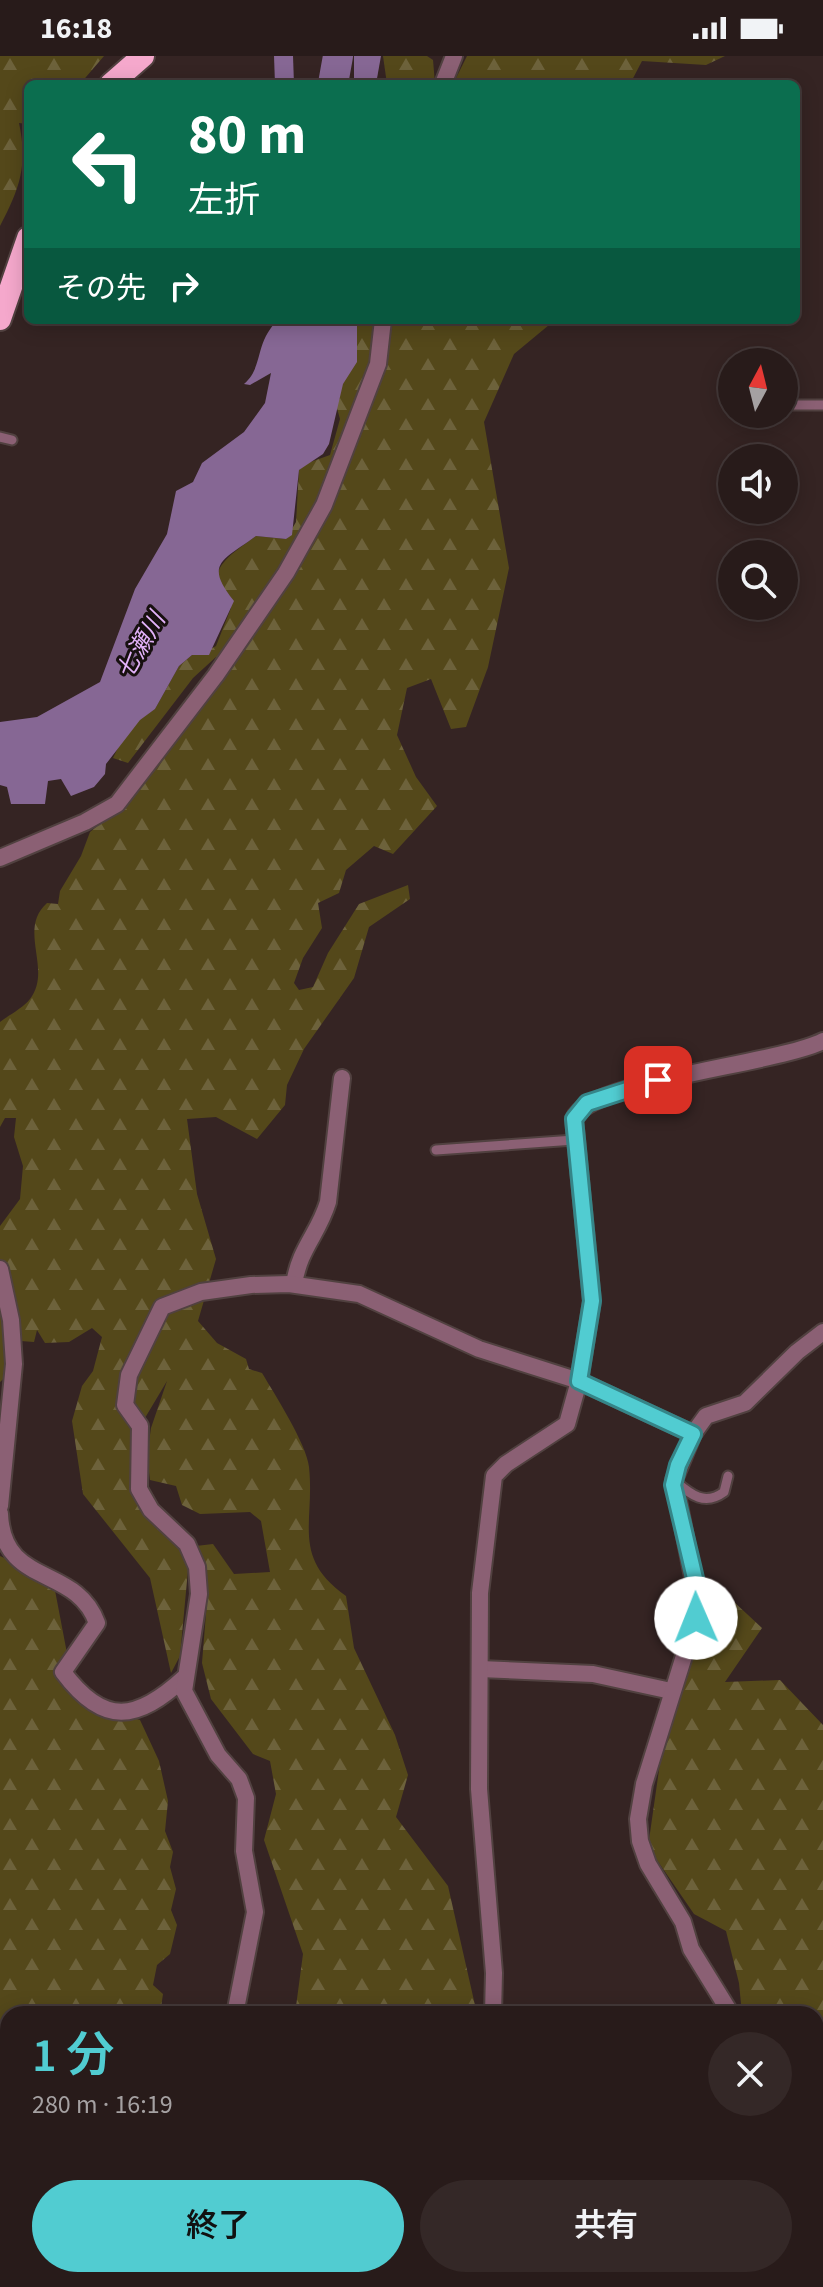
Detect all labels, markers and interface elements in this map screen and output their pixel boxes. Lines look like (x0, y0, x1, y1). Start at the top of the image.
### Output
text: 16:18 (40, 7, 112, 50)
text: 80 m (188, 96, 306, 175)
icon: left (56, 112, 160, 216)
text: 左折 (188, 175, 260, 226)
icon: right (162, 264, 206, 308)
text: その先 (56, 267, 146, 310)
north arrow (718, 348, 798, 428)
map controls (718, 348, 798, 620)
button: sound (718, 444, 798, 524)
button: search (718, 540, 798, 620)
water label: 七瀬川 (108, 603, 176, 686)
pin (624, 1046, 692, 1114)
icon: arrive (636, 1058, 680, 1102)
position arrow (654, 1576, 738, 1660)
text: 1 分 (32, 2022, 114, 2090)
button: close (708, 2032, 792, 2116)
text: 280 m · 16:19 (32, 2086, 173, 2123)
button: 終了 (32, 2180, 404, 2272)
button: 共有 (420, 2180, 792, 2272)

